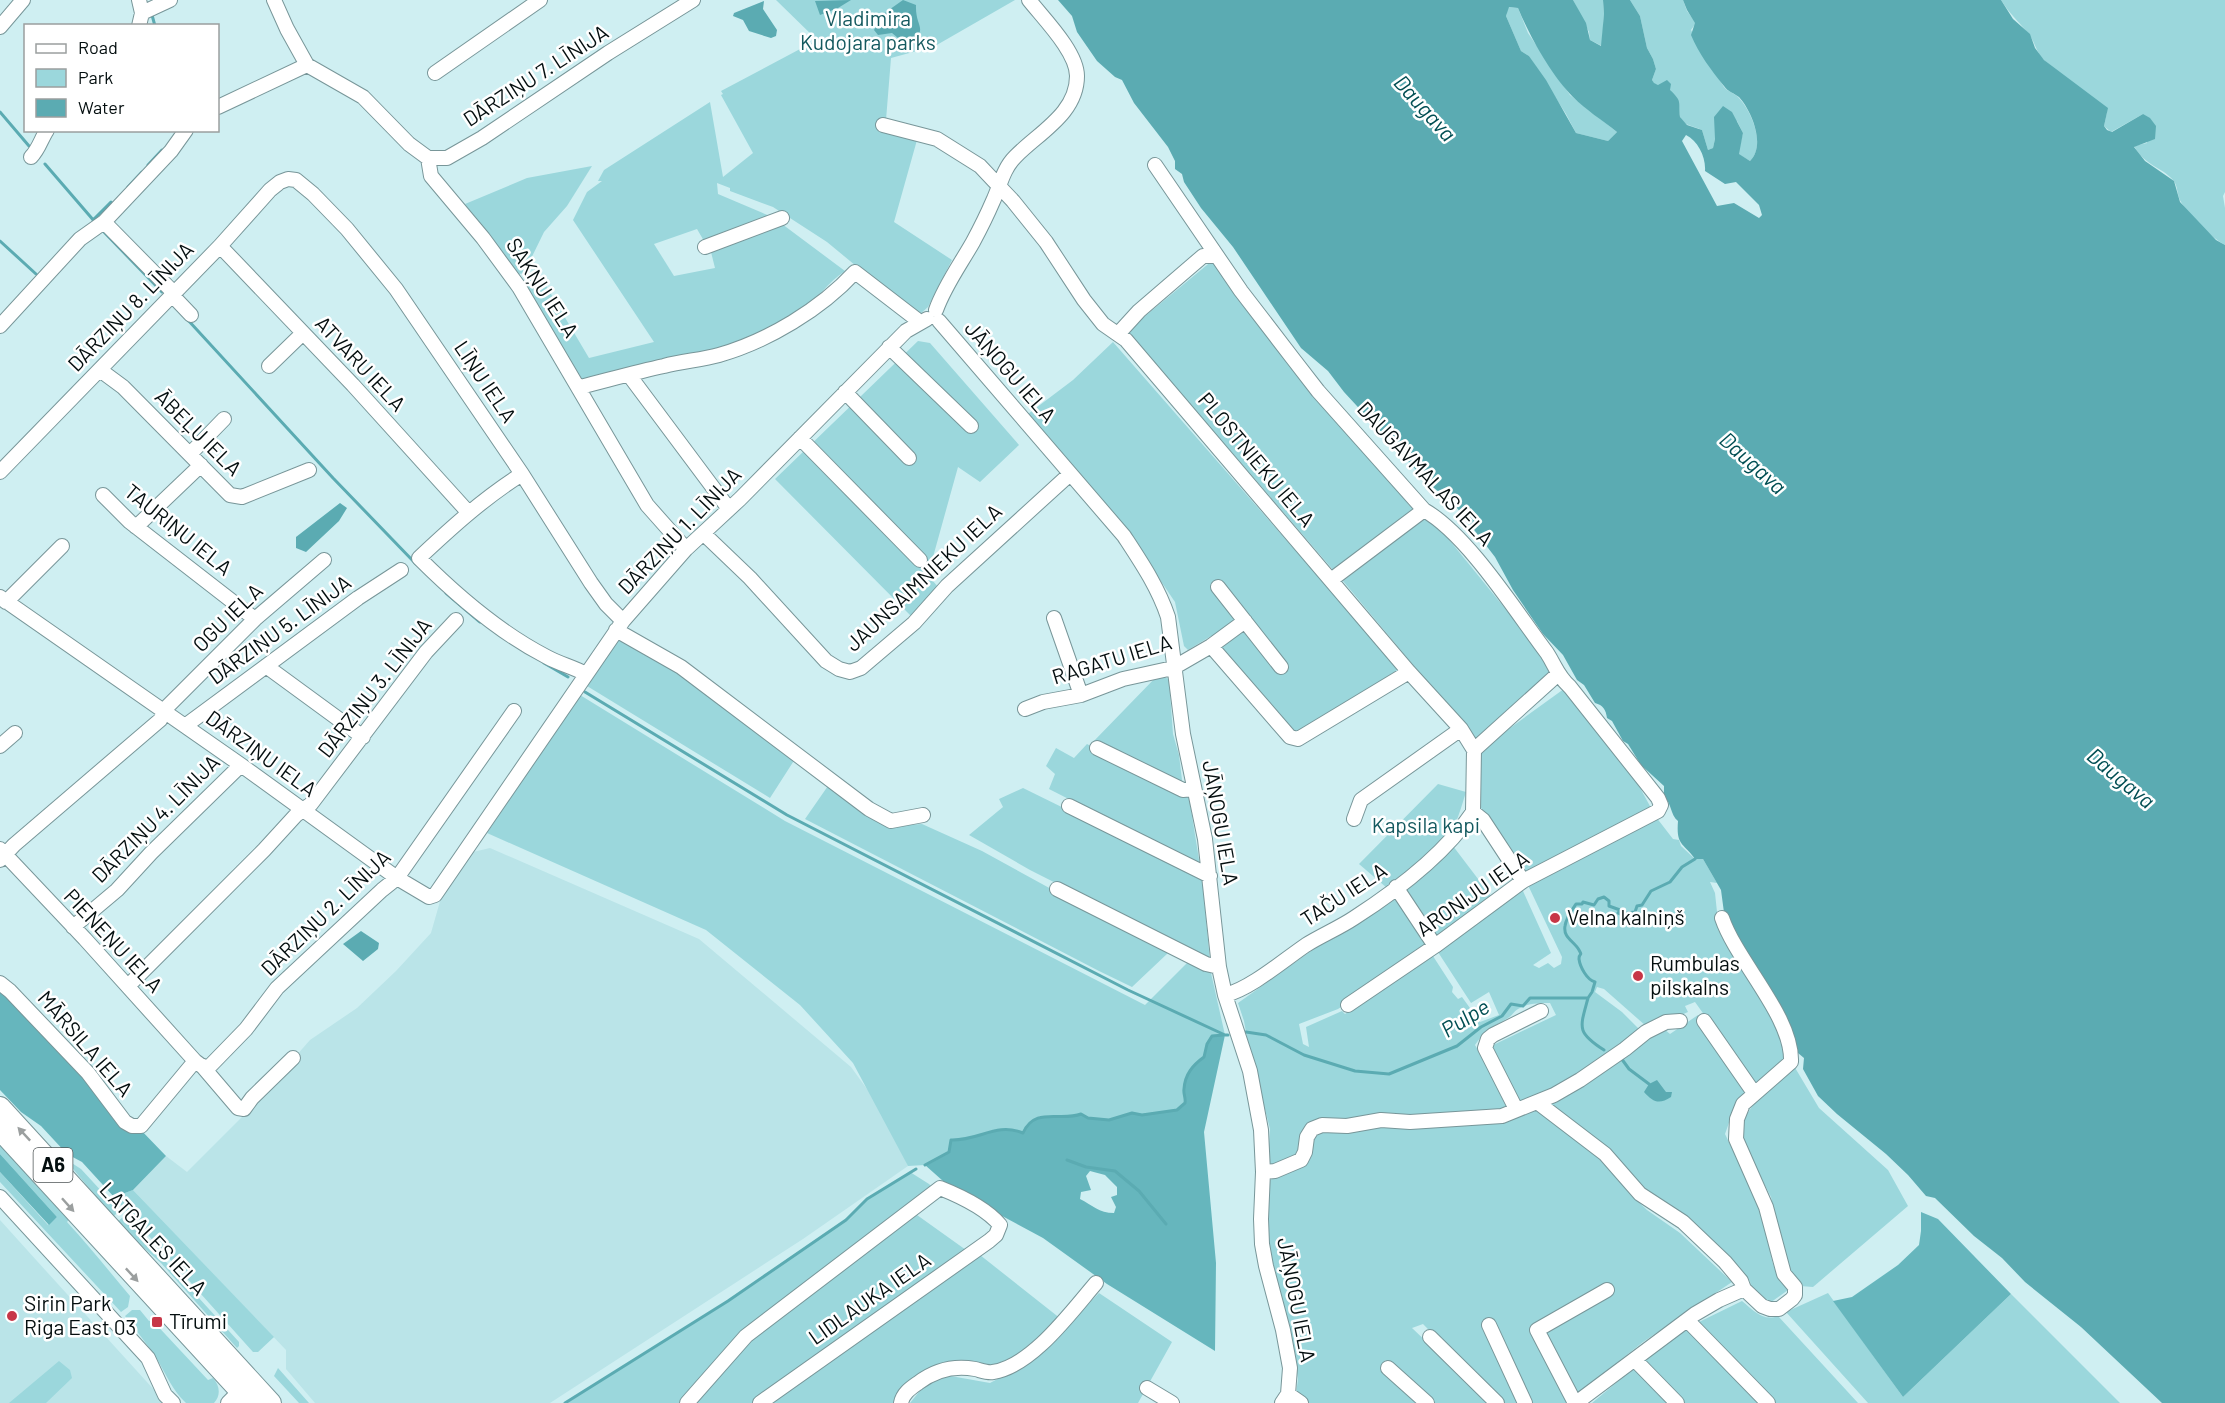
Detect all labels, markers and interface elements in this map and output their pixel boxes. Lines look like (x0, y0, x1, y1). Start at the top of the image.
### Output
park label: Vladimira Kudojara parks (800, 5, 936, 54)
street label: DĀRZIŅU 7. LĪNIJA (458, 18, 613, 131)
legend (24, 24, 219, 132)
text: Road (78, 36, 118, 58)
text: Park (78, 66, 113, 88)
water label: Daugava (1389, 69, 1462, 146)
text: Water (78, 96, 125, 118)
street label: SAKŅU IELA (502, 233, 585, 342)
street label: DĀRZIŅU 8. LĪNIJA (62, 236, 198, 376)
street label: ATVARU IELA (311, 310, 412, 416)
street label: JĀŅOGU IELA (960, 315, 1062, 427)
street label: LĪŅU IELA (450, 336, 523, 427)
street label: ĀBEĻU IELA (151, 383, 248, 481)
street label: PLOSTNIEKU IELA (1194, 387, 1321, 532)
street label: DAUGAVMALAS IELA (1353, 396, 1500, 550)
water label: Daugava (1715, 426, 1792, 499)
street label: DĀRZIŅU 1. LĪNIJA (612, 461, 746, 598)
street label: TAURIŅU IELA (120, 478, 238, 580)
street label: JAUNSAIMNIEKU IELA (840, 498, 1006, 656)
street label: DĀRZIŅU 5. LĪNIJA (203, 569, 355, 689)
street label: OGU IELA (187, 577, 267, 656)
street label: DĀRZIŅU 3. LĪNIJA (312, 612, 436, 762)
street label: RAGATU IELA (1049, 628, 1175, 689)
street label: DĀRZIŅU IELA (202, 704, 322, 801)
water label: Daugava (2083, 741, 2161, 813)
street label: DĀRZIŅU 4. LĪNIJA (86, 749, 224, 887)
street label: JĀŅOGU IELA (1198, 758, 1245, 887)
park label: Kapsila kapi (1372, 812, 1480, 837)
street label: DĀRZIŅU 2. LĪNIJA (255, 844, 395, 980)
street label: ARONIJU IELA (1411, 845, 1534, 941)
street label: TAČU IELA (1295, 857, 1391, 931)
street label: PIENEŅU IELA (60, 883, 169, 997)
place label: Velna kalniņš (1567, 904, 1685, 929)
marker: Velna kalniņš (1548, 911, 1562, 925)
place label: Rumbulas pilskalns (1650, 950, 1740, 999)
marker: Rumbulas pilskalns (1631, 969, 1645, 983)
street label: MĀRSILA IELA (33, 985, 139, 1101)
water label: Pulpe (1436, 992, 1493, 1042)
one-way arrow (17, 1126, 31, 1141)
road number: A6 (34, 1148, 72, 1182)
street label: LATGALES IELA (95, 1176, 213, 1300)
one-way arrow (61, 1197, 75, 1212)
street label: JĀŅOGU IELA (1273, 1235, 1322, 1364)
street label: LIDLAUKA IELA (803, 1246, 935, 1349)
one-way arrow (125, 1267, 139, 1282)
place label: Sirin Park Riga East 03 (24, 1290, 136, 1339)
place label: Tīrumi (169, 1308, 227, 1333)
marker: Sirin Park Riga East 03 (5, 1309, 19, 1323)
marker: Tīrumi (150, 1315, 164, 1329)

